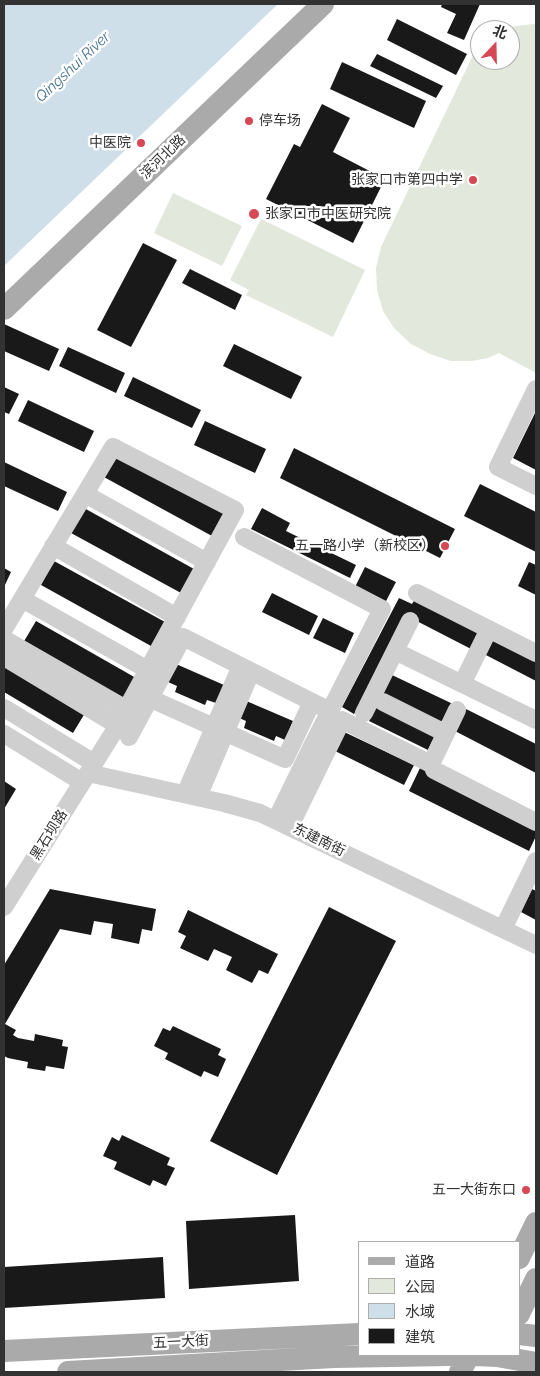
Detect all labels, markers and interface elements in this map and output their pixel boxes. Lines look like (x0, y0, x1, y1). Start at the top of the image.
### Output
north arrow (470, 20, 520, 70)
text: 北 (491, 22, 509, 42)
water label: Qingshui River (32, 28, 114, 106)
place label: 停车场 (259, 113, 301, 129)
marker: 停车场 (243, 115, 255, 127)
street label: 滨河北路 (137, 132, 189, 182)
place label: 中医院 (89, 135, 131, 151)
marker: 中医院 (135, 137, 147, 149)
place label: 张家口市第四中学 (351, 172, 463, 188)
marker: 张家口市第四中学 (467, 174, 479, 186)
place label: 张家口市中医研究院 (265, 206, 391, 222)
marker: 张家口市中医研究院 (247, 207, 261, 221)
place label: 五一路小学（新校区） (295, 538, 435, 554)
marker: 五一路小学（新校区） (439, 540, 451, 552)
street label: 黑石坝路 (27, 807, 71, 863)
street label: 东建南街 (290, 820, 348, 860)
place label: 五一大街东口 (432, 1182, 516, 1198)
marker: 五一大街东口 (520, 1184, 532, 1196)
legend (358, 1241, 520, 1356)
text: 道路 (405, 1253, 435, 1271)
text: 公园 (405, 1278, 435, 1296)
text: 水域 (405, 1303, 435, 1321)
text: 建筑 (405, 1328, 435, 1346)
street label: 五一大街 (153, 1332, 209, 1352)

